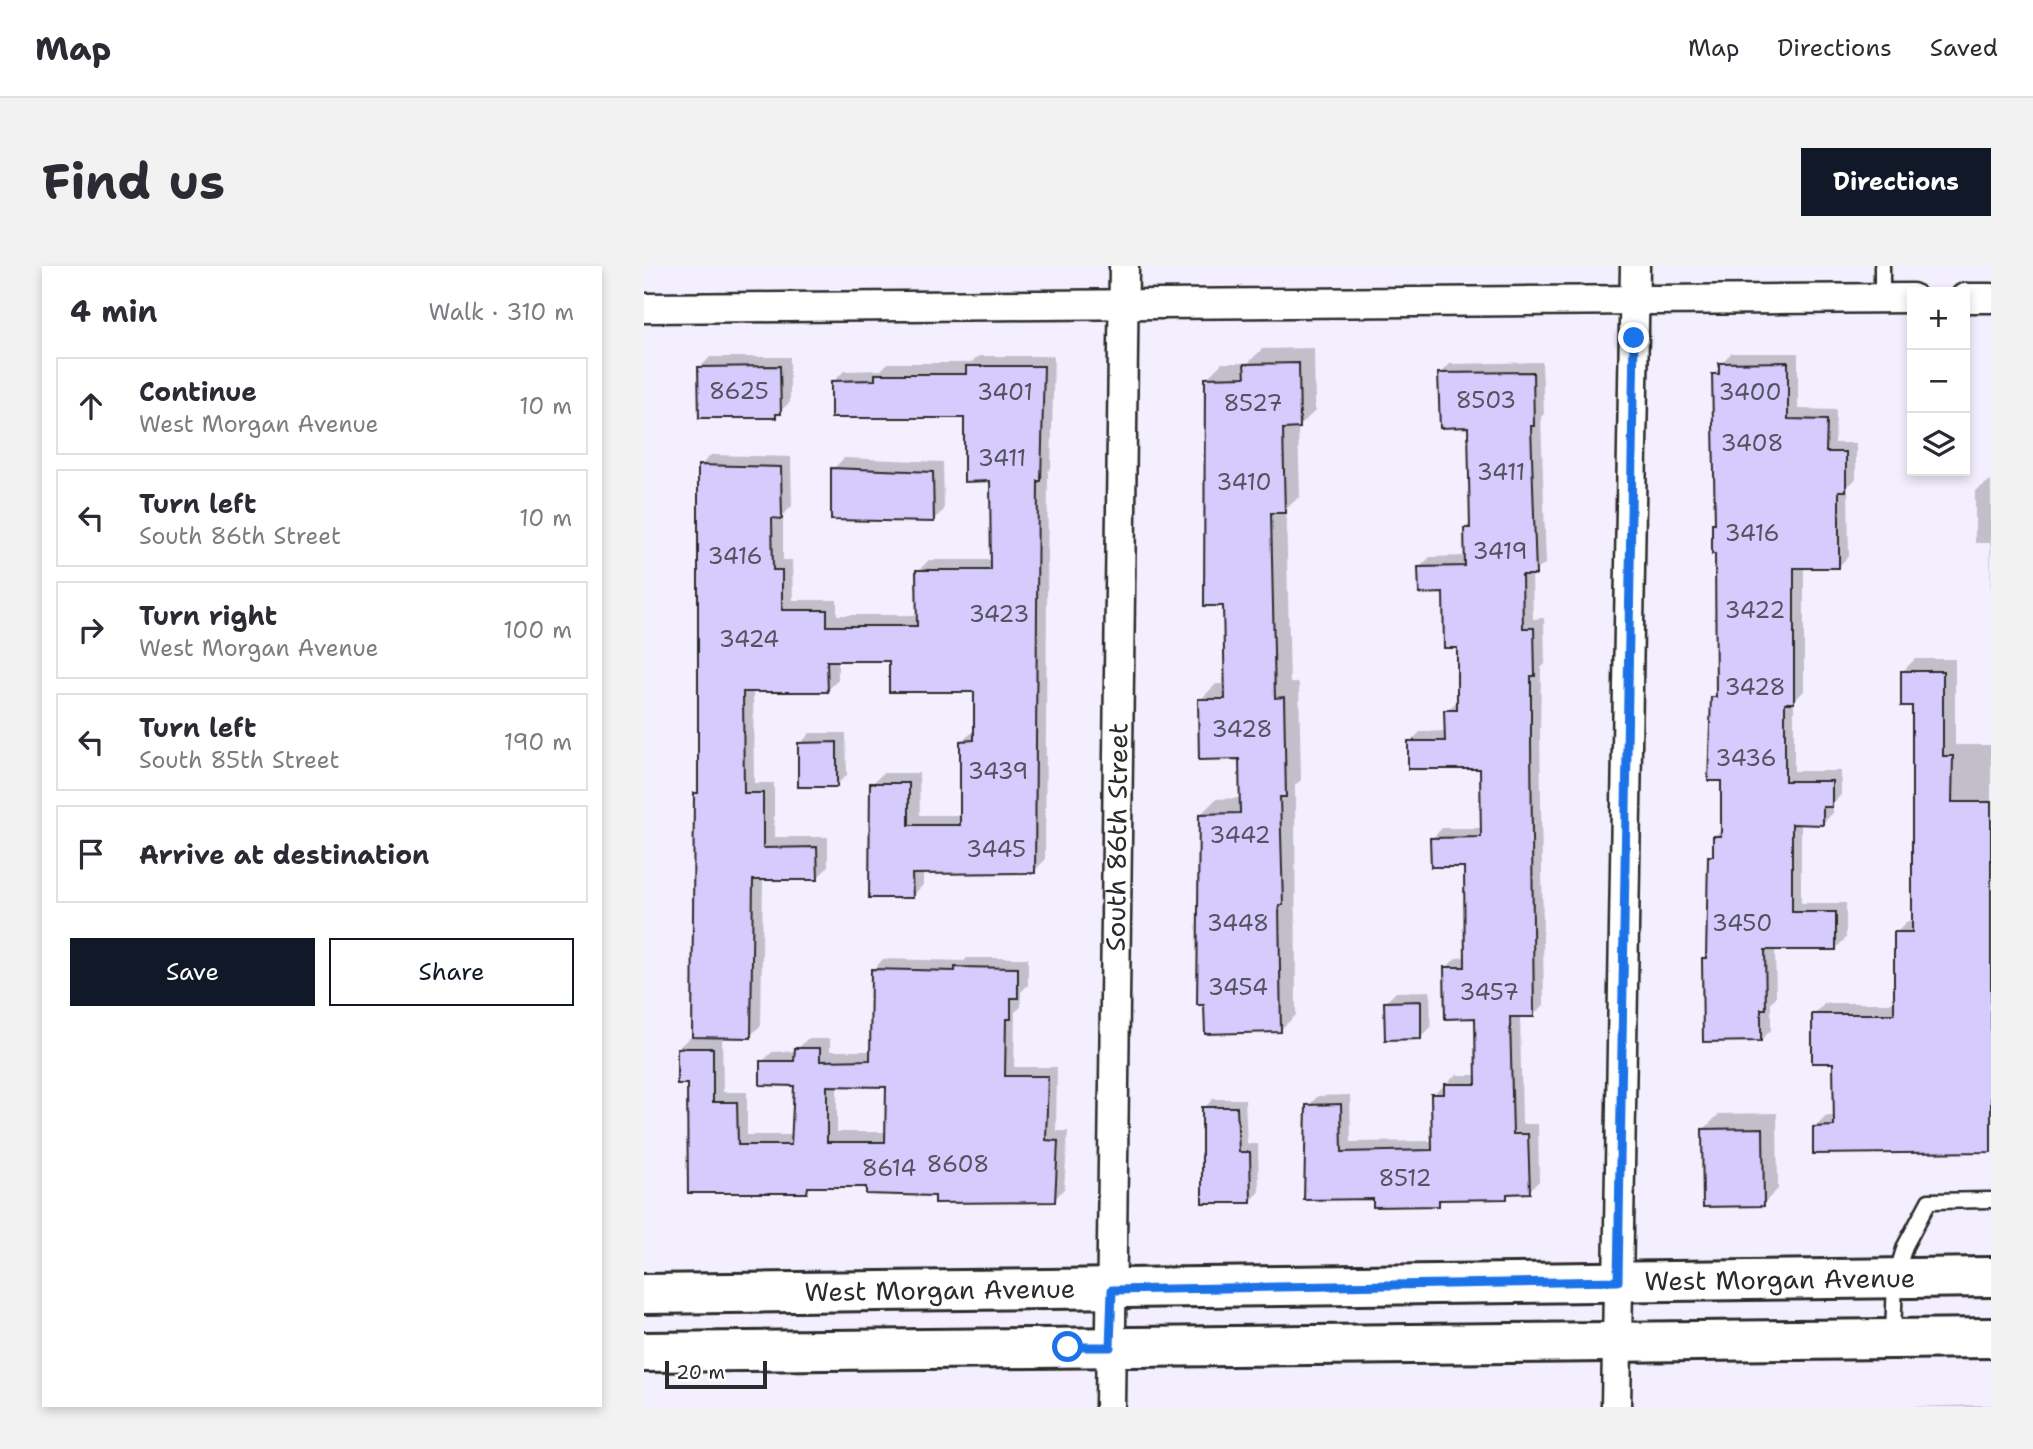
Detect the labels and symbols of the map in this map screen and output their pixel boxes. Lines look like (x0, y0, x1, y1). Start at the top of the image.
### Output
route end (1618, 322, 1649, 353)
house number: 8625 (709, 376, 769, 406)
house number: 3401 (977, 377, 1033, 407)
house number: 3400 (1718, 377, 1782, 407)
house number: 8503 (1456, 385, 1516, 415)
house number: 8527 (1223, 388, 1283, 418)
house number: 3408 (1720, 428, 1784, 458)
house number: 3411 (978, 443, 1026, 473)
house number: 3411 (1477, 457, 1525, 487)
house number: 3410 (1216, 467, 1272, 497)
house number: 3416 (1724, 518, 1780, 548)
house number: 3419 (1472, 536, 1528, 566)
house number: 3416 (707, 541, 763, 571)
house number: 3422 (1725, 595, 1785, 625)
house number: 3423 (969, 599, 1029, 629)
house number: 3424 (719, 624, 779, 654)
house number: 3428 (1724, 672, 1786, 702)
house number: 3428 (1211, 714, 1273, 744)
street label: South 86th Street (1098, 723, 1135, 952)
house number: 3436 (1715, 743, 1777, 773)
house number: 3439 (968, 756, 1028, 786)
house number: 3442 (1209, 820, 1271, 850)
house number: 3445 (966, 834, 1026, 864)
house number: 3448 (1207, 908, 1269, 938)
house number: 3450 (1712, 908, 1772, 938)
house number: 3454 (1208, 972, 1268, 1002)
house number: 3457 (1459, 977, 1519, 1007)
house number: 8608 (927, 1149, 989, 1179)
house number: 8614 (862, 1153, 916, 1183)
house number: 8512 (1378, 1163, 1432, 1193)
street label: West Morgan Avenue (1644, 1260, 1916, 1298)
street label: West Morgan Avenue (804, 1271, 1076, 1309)
route start (1052, 1331, 1083, 1362)
scale bar (665, 1358, 766, 1390)

